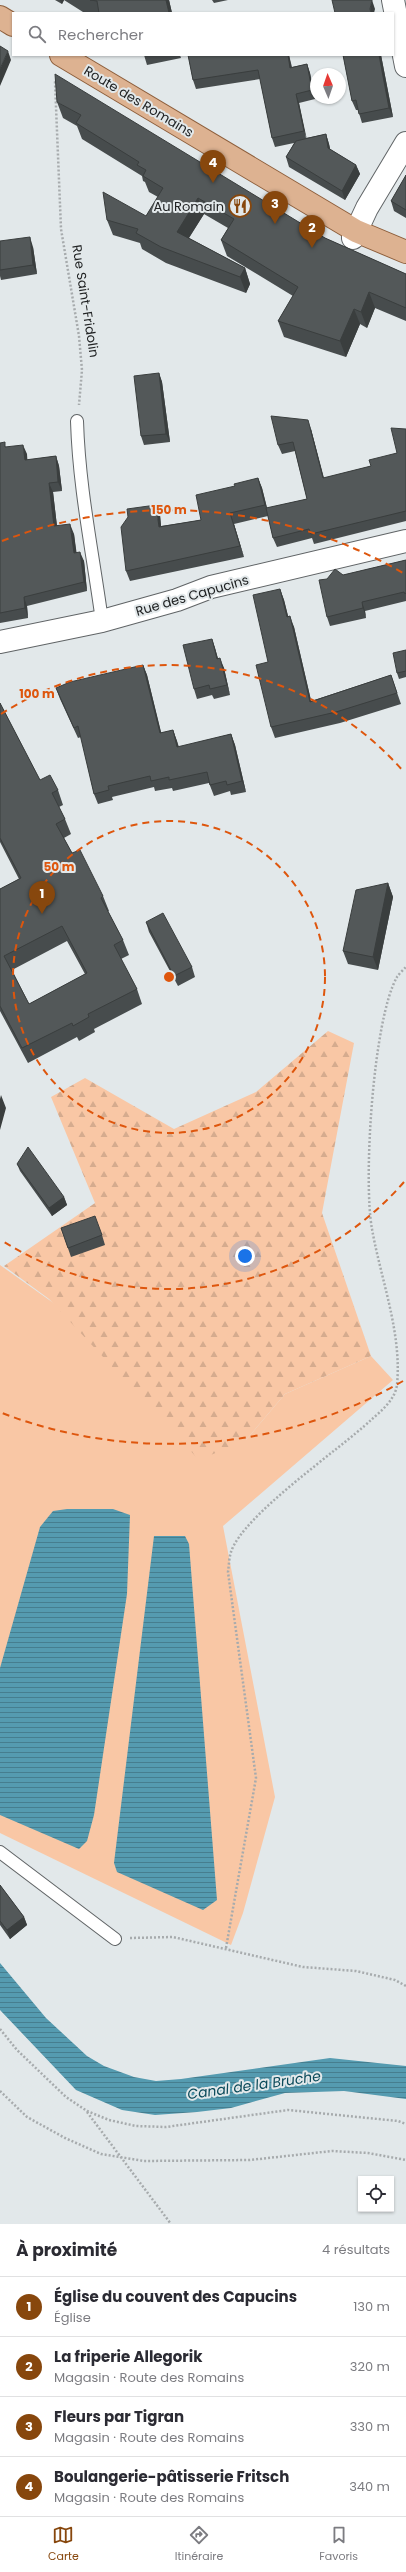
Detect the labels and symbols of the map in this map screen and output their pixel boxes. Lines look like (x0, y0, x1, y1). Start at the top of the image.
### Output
street label: Route des Romains (80, 61, 197, 142)
north arrow (310, 68, 346, 104)
pin: 4 (200, 150, 226, 183)
pin: 3 (262, 191, 288, 224)
restaurant icon: Au Romain (227, 193, 253, 219)
place label: Au Romain (154, 197, 224, 216)
pin: 2 (299, 215, 325, 248)
street label: Rue Saint-Fridolin (67, 243, 104, 359)
text: 150 m (151, 501, 187, 518)
street label: Rue des Capucins (133, 570, 251, 621)
text: 100 m (19, 685, 55, 702)
text: 50 m (44, 858, 75, 875)
pin: 1 (29, 881, 55, 914)
centre of rings (162, 970, 176, 984)
your location (235, 1246, 255, 1266)
water label: Canal de la Bruche (186, 2066, 322, 2104)

